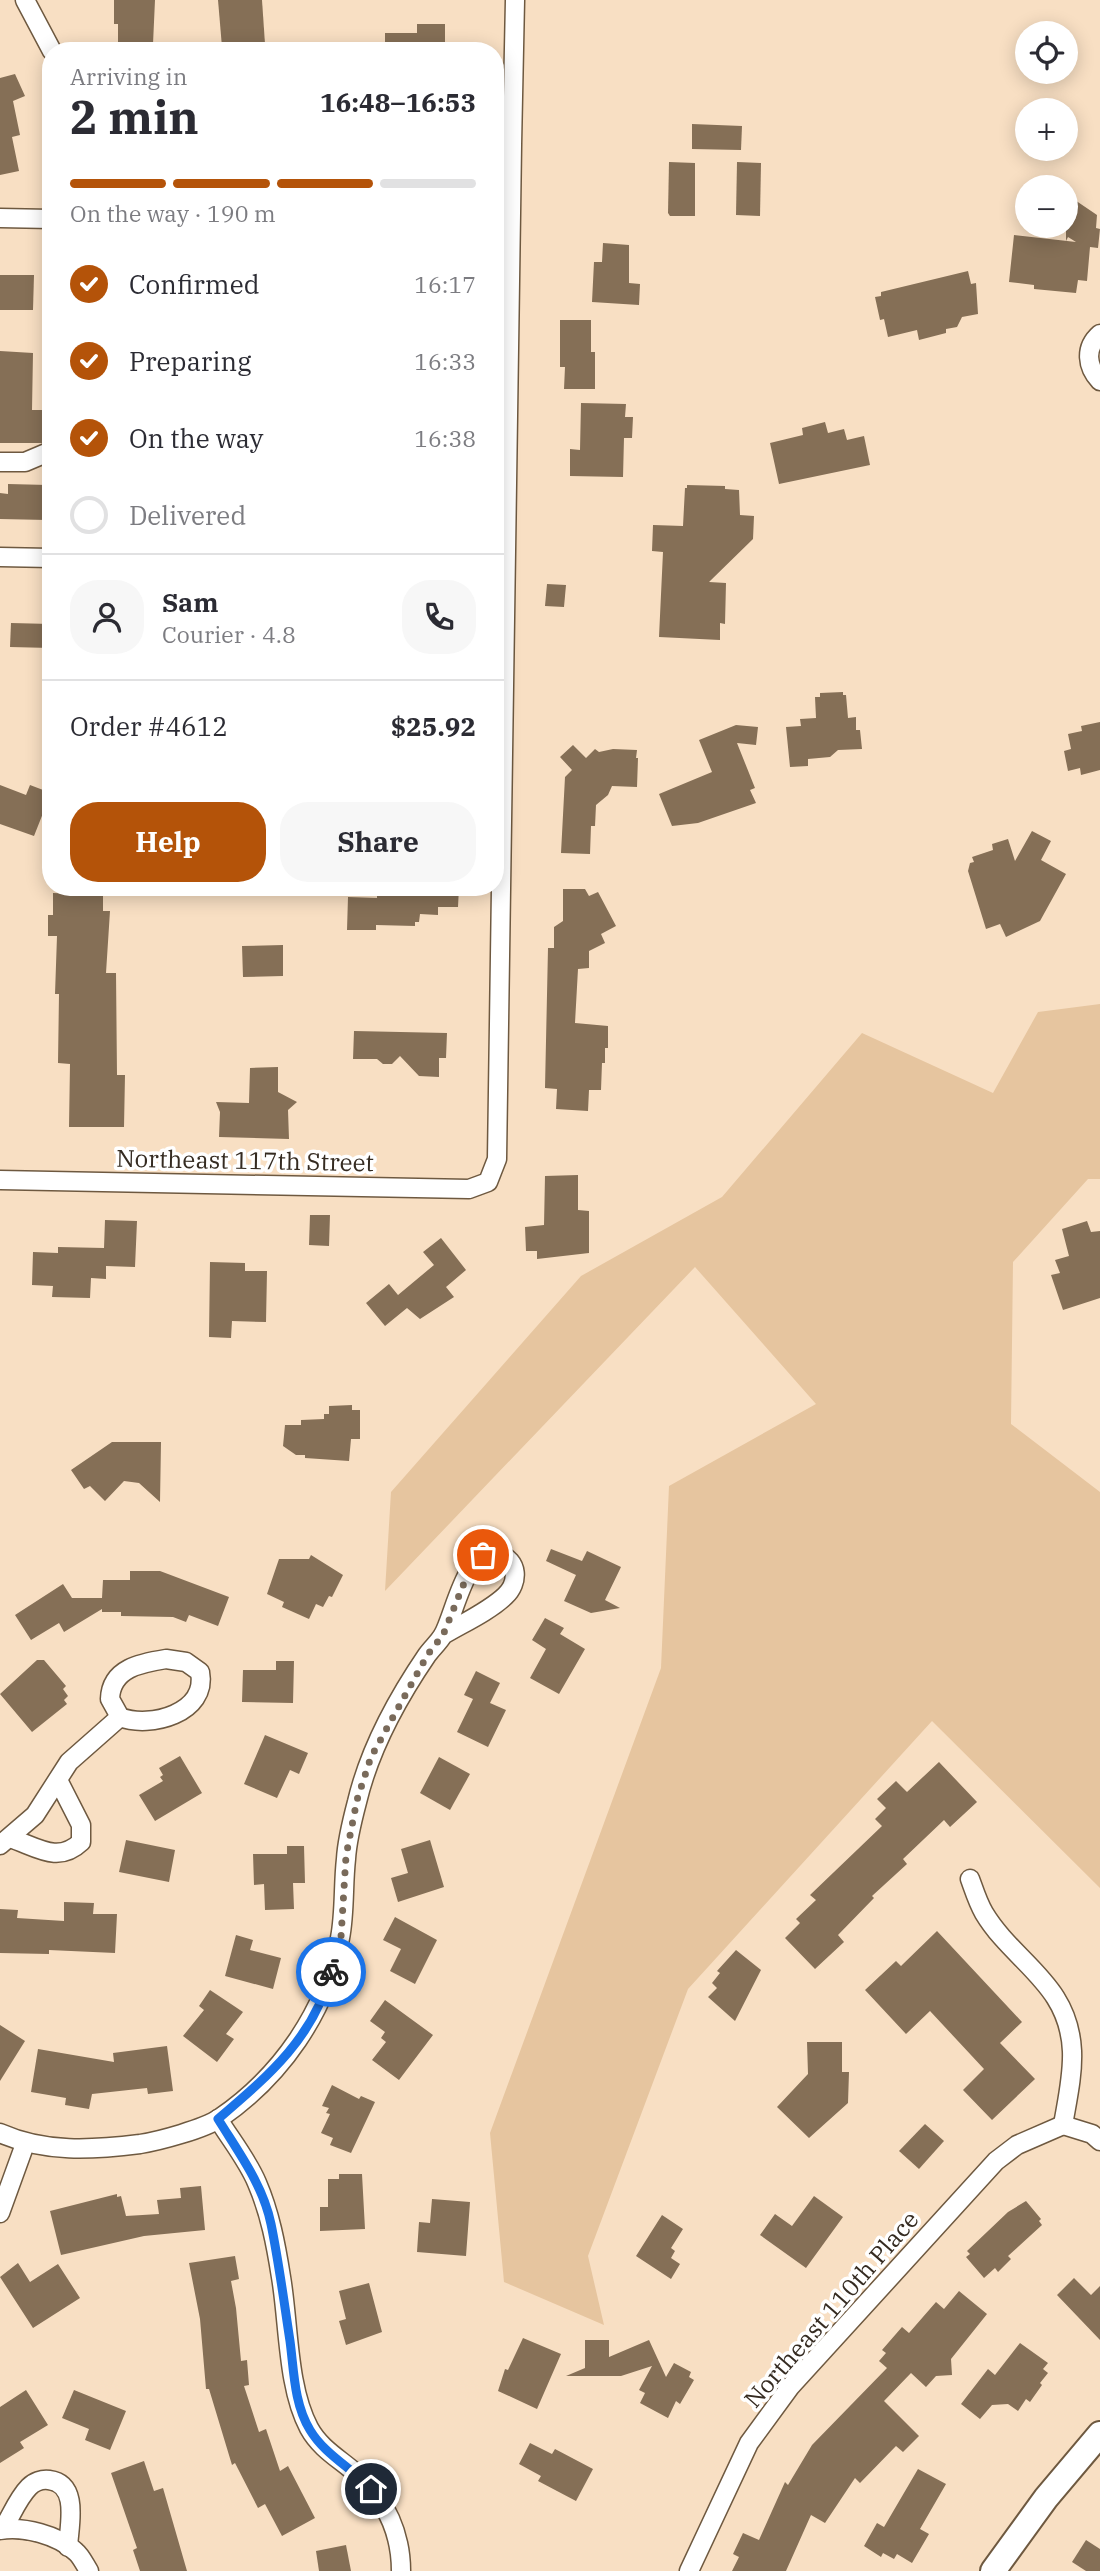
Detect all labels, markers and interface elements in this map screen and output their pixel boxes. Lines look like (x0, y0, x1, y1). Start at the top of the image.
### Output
map controls (1015, 21, 1078, 238)
button: locate (1015, 21, 1078, 84)
text: Arriving in (70, 61, 187, 91)
text: 16:48–16:53 (320, 85, 476, 119)
text: 2 min (70, 87, 199, 147)
button: + (1015, 98, 1078, 161)
button: − (1015, 175, 1078, 238)
text: On the way · 190 m (70, 198, 276, 228)
icon: check (70, 265, 108, 303)
text: Confirmed (129, 267, 260, 301)
text: 16:17 (414, 269, 476, 299)
icon: check (70, 342, 108, 380)
text: Preparing (129, 344, 251, 378)
text: 16:33 (414, 346, 476, 376)
icon: check (70, 419, 108, 457)
text: On the way (129, 421, 263, 455)
text: 16:38 (414, 423, 476, 453)
text: Delivered (129, 498, 246, 532)
button: person (70, 580, 144, 654)
button: phone (402, 580, 476, 654)
text: Sam (162, 585, 218, 619)
text: Courier · 4.8 (162, 619, 296, 649)
text: Order #4612 (70, 709, 228, 743)
text: $25.92 (391, 709, 476, 743)
button: Help (70, 802, 266, 882)
button: Share (280, 802, 476, 882)
street label: Northeast 117th Street (116, 1142, 374, 1178)
pin (453, 1525, 513, 1585)
icon: bag (464, 1536, 502, 1574)
courier (296, 1937, 366, 2007)
icon: bike (312, 1953, 350, 1991)
street label: Northeast 110th Place (737, 2204, 925, 2414)
pin (341, 2459, 401, 2519)
icon: home (352, 2470, 390, 2508)

